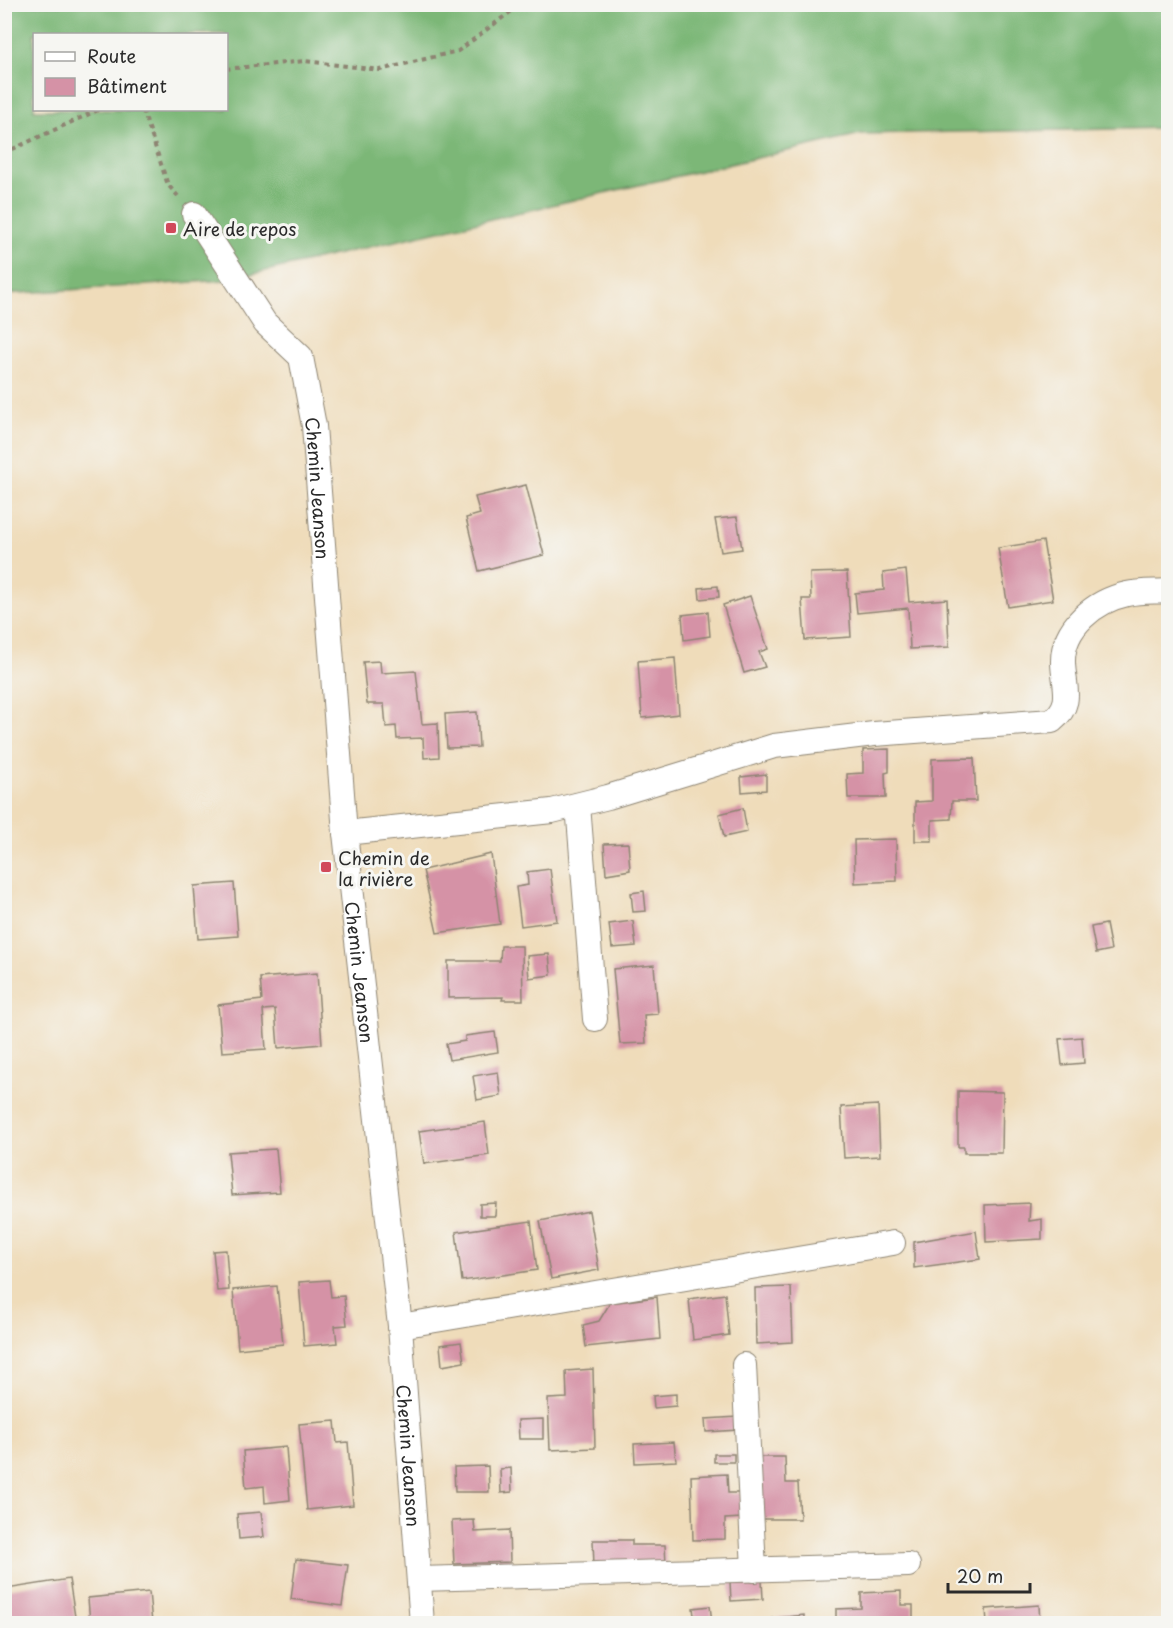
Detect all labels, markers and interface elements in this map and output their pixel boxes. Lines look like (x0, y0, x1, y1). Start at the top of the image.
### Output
legend (33, 33, 228, 111)
text: Route (87, 42, 137, 69)
text: Bâtiment (87, 72, 167, 99)
place label: Aire de repos (183, 215, 296, 242)
marker: Aire de repos (164, 221, 178, 235)
street label: Chemin Jeanson (299, 415, 338, 560)
place label: Chemin de la rivière (338, 844, 430, 892)
marker: Chemin de la rivière (319, 860, 333, 874)
street label: Chemin Jeanson (339, 900, 382, 1044)
street label: Chemin Jeanson (391, 1384, 428, 1528)
scale bar (948, 1556, 1030, 1594)
text: 20 m (957, 1562, 1003, 1589)

